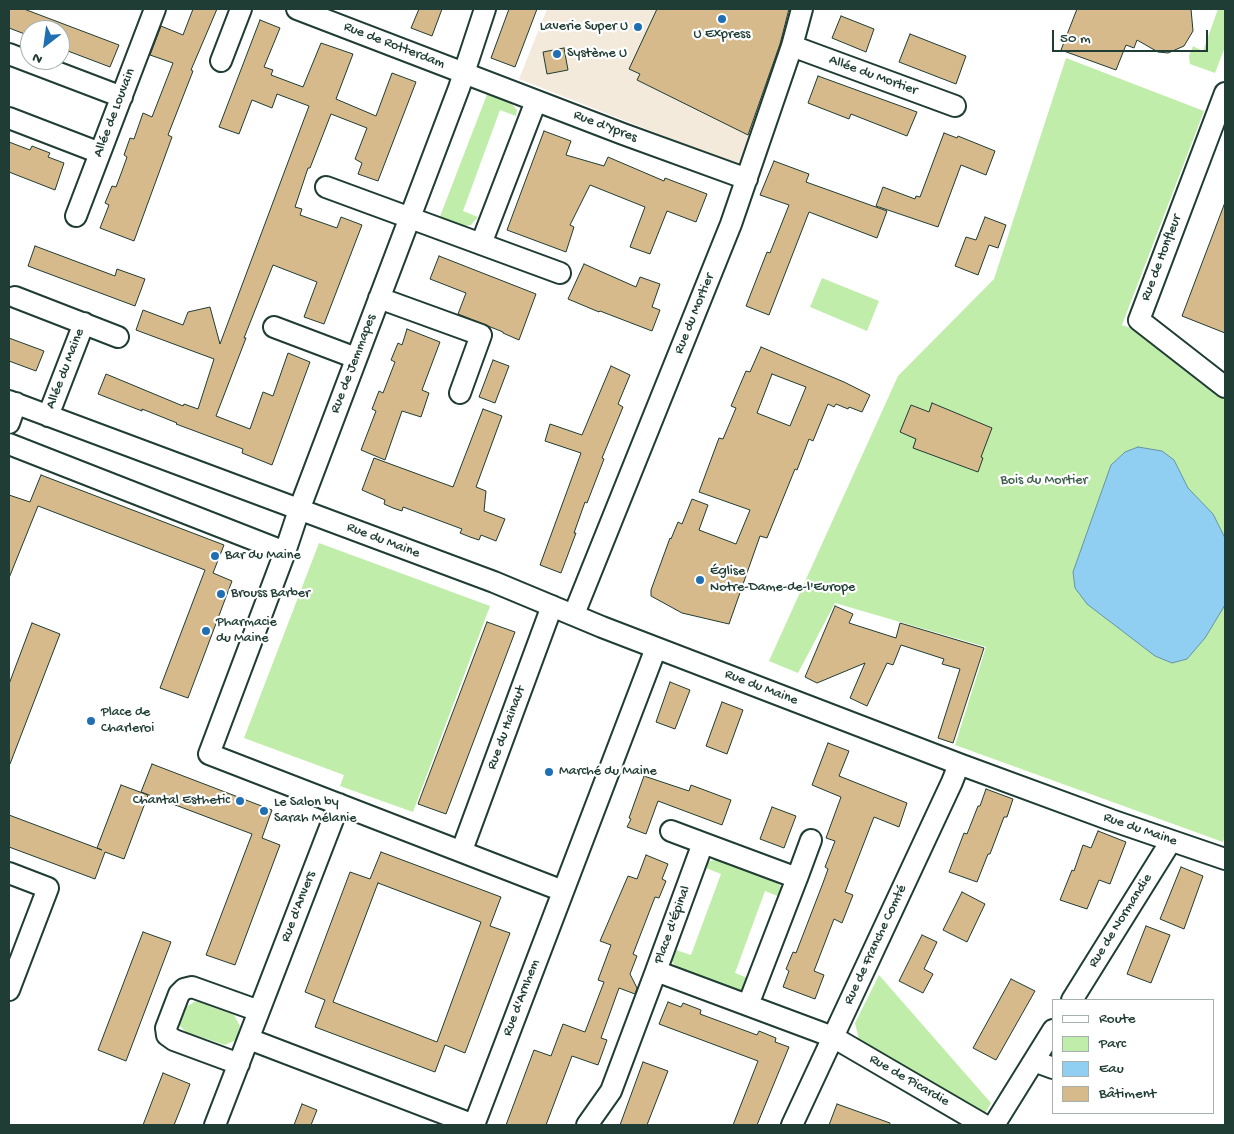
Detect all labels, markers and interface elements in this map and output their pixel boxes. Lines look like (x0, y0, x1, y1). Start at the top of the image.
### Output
marker: U Express (716, 13, 728, 25)
street label: Rue de Rotterdam (341, 19, 447, 73)
place label: Laverie Super U (540, 19, 628, 35)
north arrow (20, 20, 70, 70)
scale bar (1054, 20, 1210, 52)
marker: Laverie Super U (632, 21, 644, 33)
place label: U Express (694, 27, 750, 43)
text: 50 m (1060, 30, 1091, 48)
place label: Système U (567, 46, 627, 62)
text: N (30, 48, 46, 67)
marker: Système U (551, 48, 563, 60)
street label: Allée du Mortier (826, 52, 920, 100)
street label: Allée de Louvain (90, 66, 140, 160)
street label: Rue d'Ypres (571, 107, 639, 147)
street label: Rue de Honfleur (1138, 212, 1186, 304)
street label: Rue du Mortier (671, 271, 719, 357)
street label: Rue de Jemmapes (327, 312, 381, 416)
street label: Allée du Maine (43, 326, 89, 412)
park label: Bois du Mortier (1001, 473, 1087, 489)
street label: Rue du Maine (344, 519, 422, 563)
place label: Bar du Maine (225, 548, 301, 564)
marker: Bar du Maine (209, 550, 221, 562)
place label: Église Notre-Dame-de-l'Europe (710, 564, 855, 596)
marker: Église Notre-Dame-de-l'Europe (694, 574, 706, 586)
place label: Brouss Barber (231, 586, 310, 602)
marker: Brouss Barber (215, 588, 227, 600)
place label: Pharmacie du Maine (216, 615, 277, 648)
marker: Pharmacie du Maine (200, 625, 212, 637)
street label: Rue du Maine (722, 666, 800, 710)
street label: Rue du Hainaut (484, 684, 530, 772)
place label: Place de Charleroi (101, 705, 154, 738)
marker: Place de Charleroi (85, 715, 97, 727)
place label: Marché du Maine (559, 764, 657, 780)
marker: Marché du Maine (543, 766, 555, 778)
place label: Chantal Esthetic (133, 793, 230, 809)
marker: Chantal Esthetic (234, 795, 246, 807)
place label: Le Salon by Sarah Mélanie (274, 795, 357, 828)
marker: Le Salon by Sarah Mélanie (258, 805, 270, 817)
street label: Rue du Maine (1101, 810, 1179, 850)
street label: Rue d'Anvers (278, 869, 320, 945)
street label: Rue de Normandie (1085, 871, 1157, 971)
street label: Rue de Franche Comté (841, 882, 911, 1008)
street label: Place d'Épinal (651, 884, 695, 966)
street label: Rue d'Arnhem (500, 957, 544, 1039)
legend (1052, 999, 1214, 1114)
text: Route (1099, 1010, 1136, 1028)
text: Parc (1099, 1035, 1126, 1053)
street label: Rue de Picardie (866, 1051, 952, 1111)
text: Eau (1099, 1060, 1124, 1078)
text: Bâtiment (1099, 1085, 1156, 1103)

